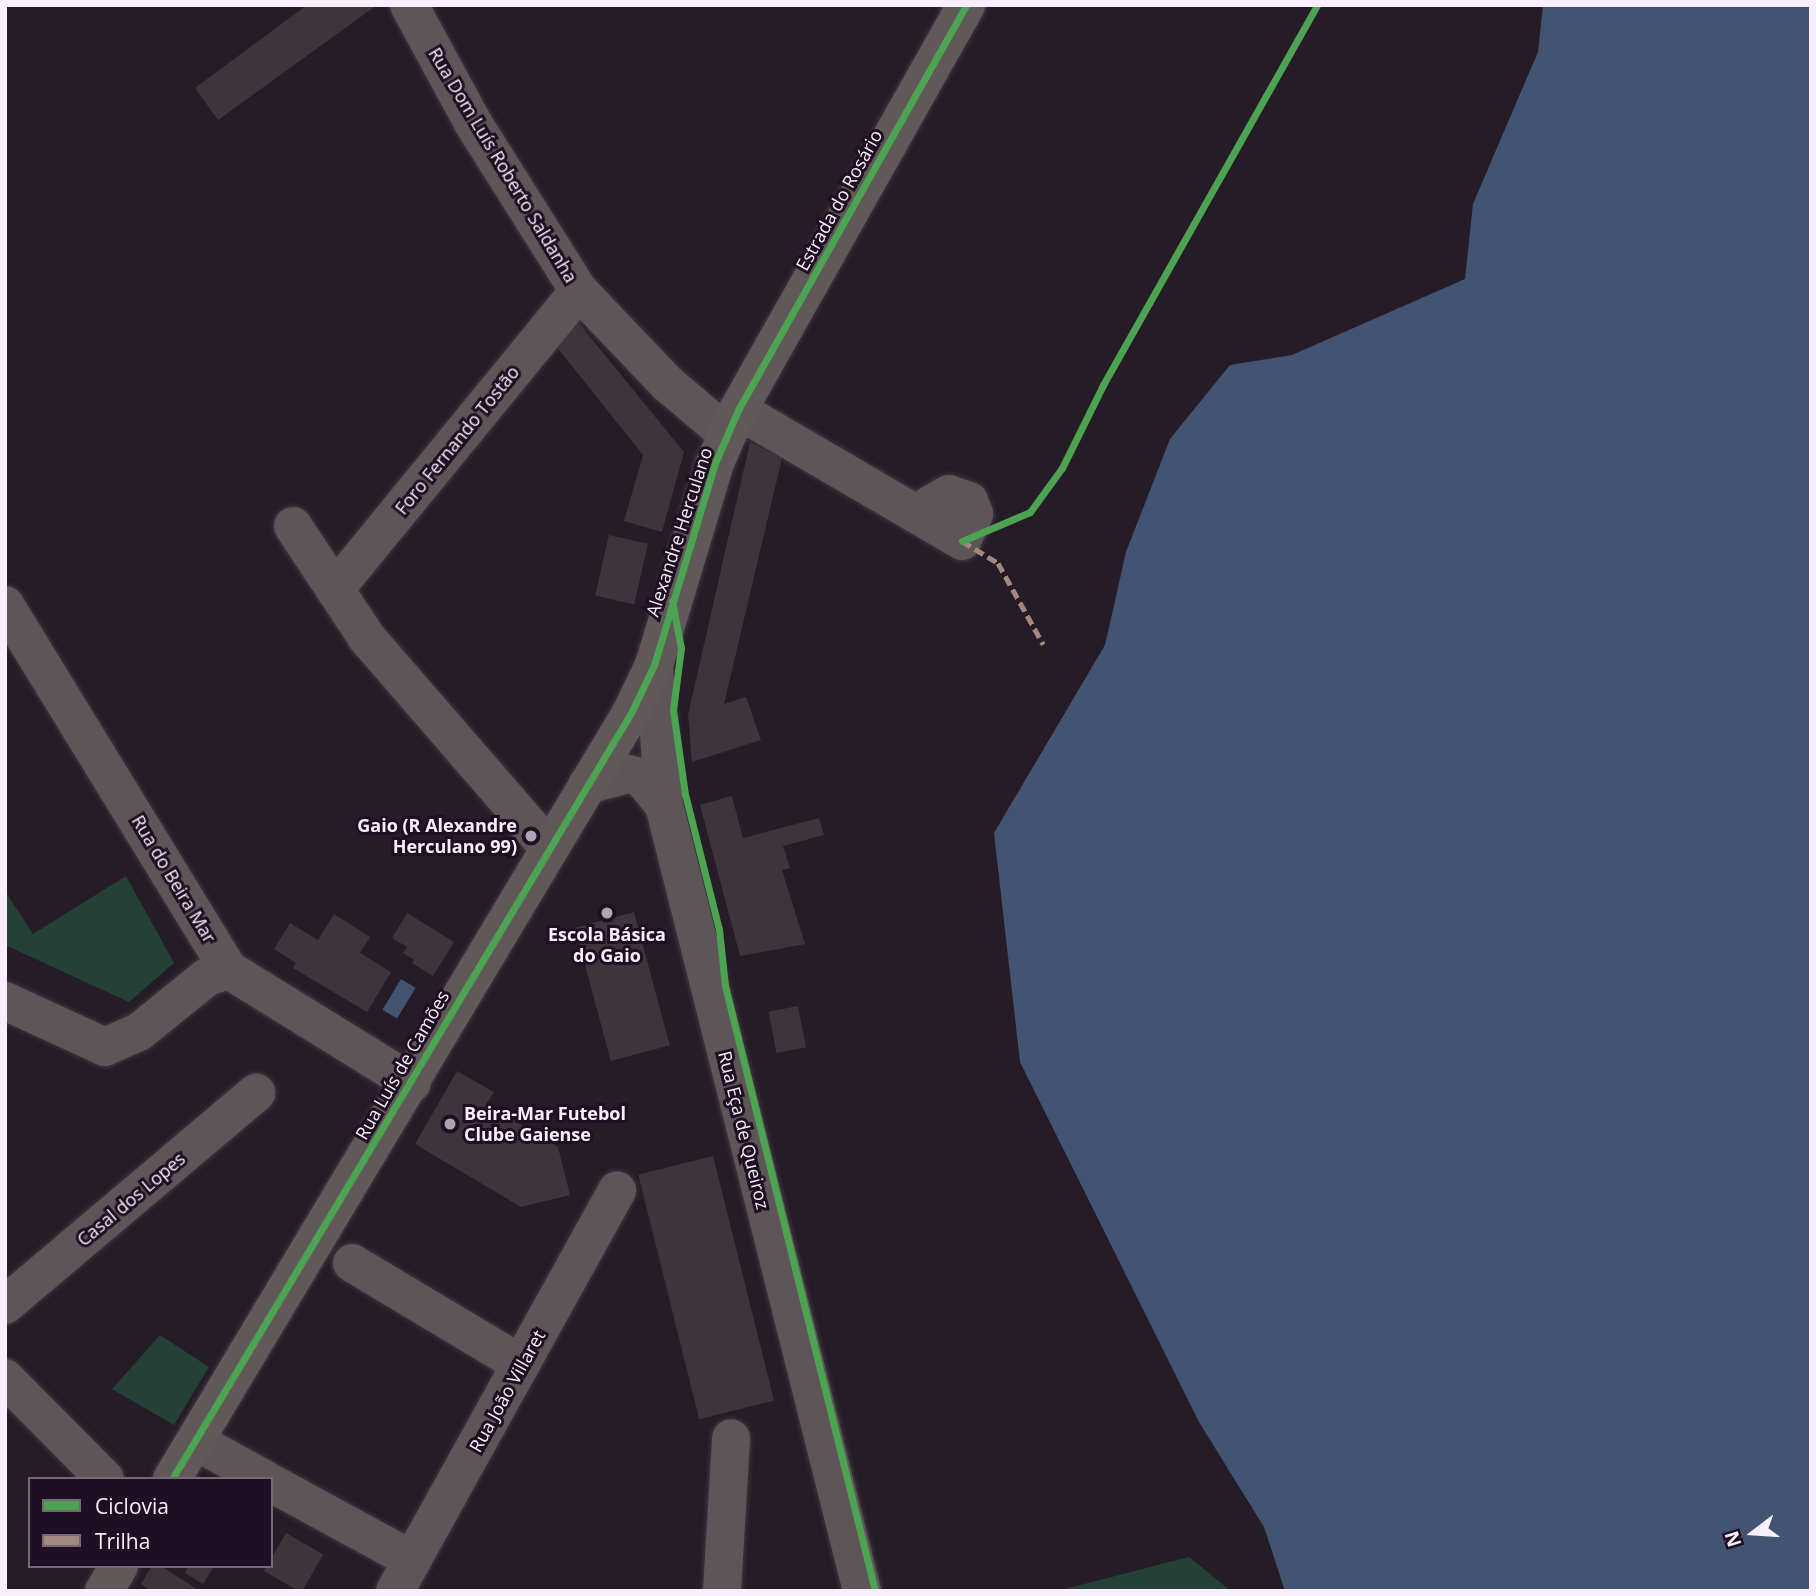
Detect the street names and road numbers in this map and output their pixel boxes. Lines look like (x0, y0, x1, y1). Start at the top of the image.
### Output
street label: Rua Dom Luís Roberto Saldanha (424, 44, 582, 286)
street label: Estrada do Rosário (791, 126, 887, 274)
street label: Foro Fernando Tostão (390, 361, 524, 519)
street label: Alexandre Herculano (641, 445, 717, 619)
street label: Rua do Beira Mar (127, 811, 221, 947)
street label: Rua Luís de Camões (351, 987, 453, 1143)
street label: Rua Eça de Queiroz (714, 1049, 774, 1211)
street label: Casal dos Lopes (73, 1148, 189, 1250)
street label: Rua João Villaret (465, 1326, 549, 1456)

